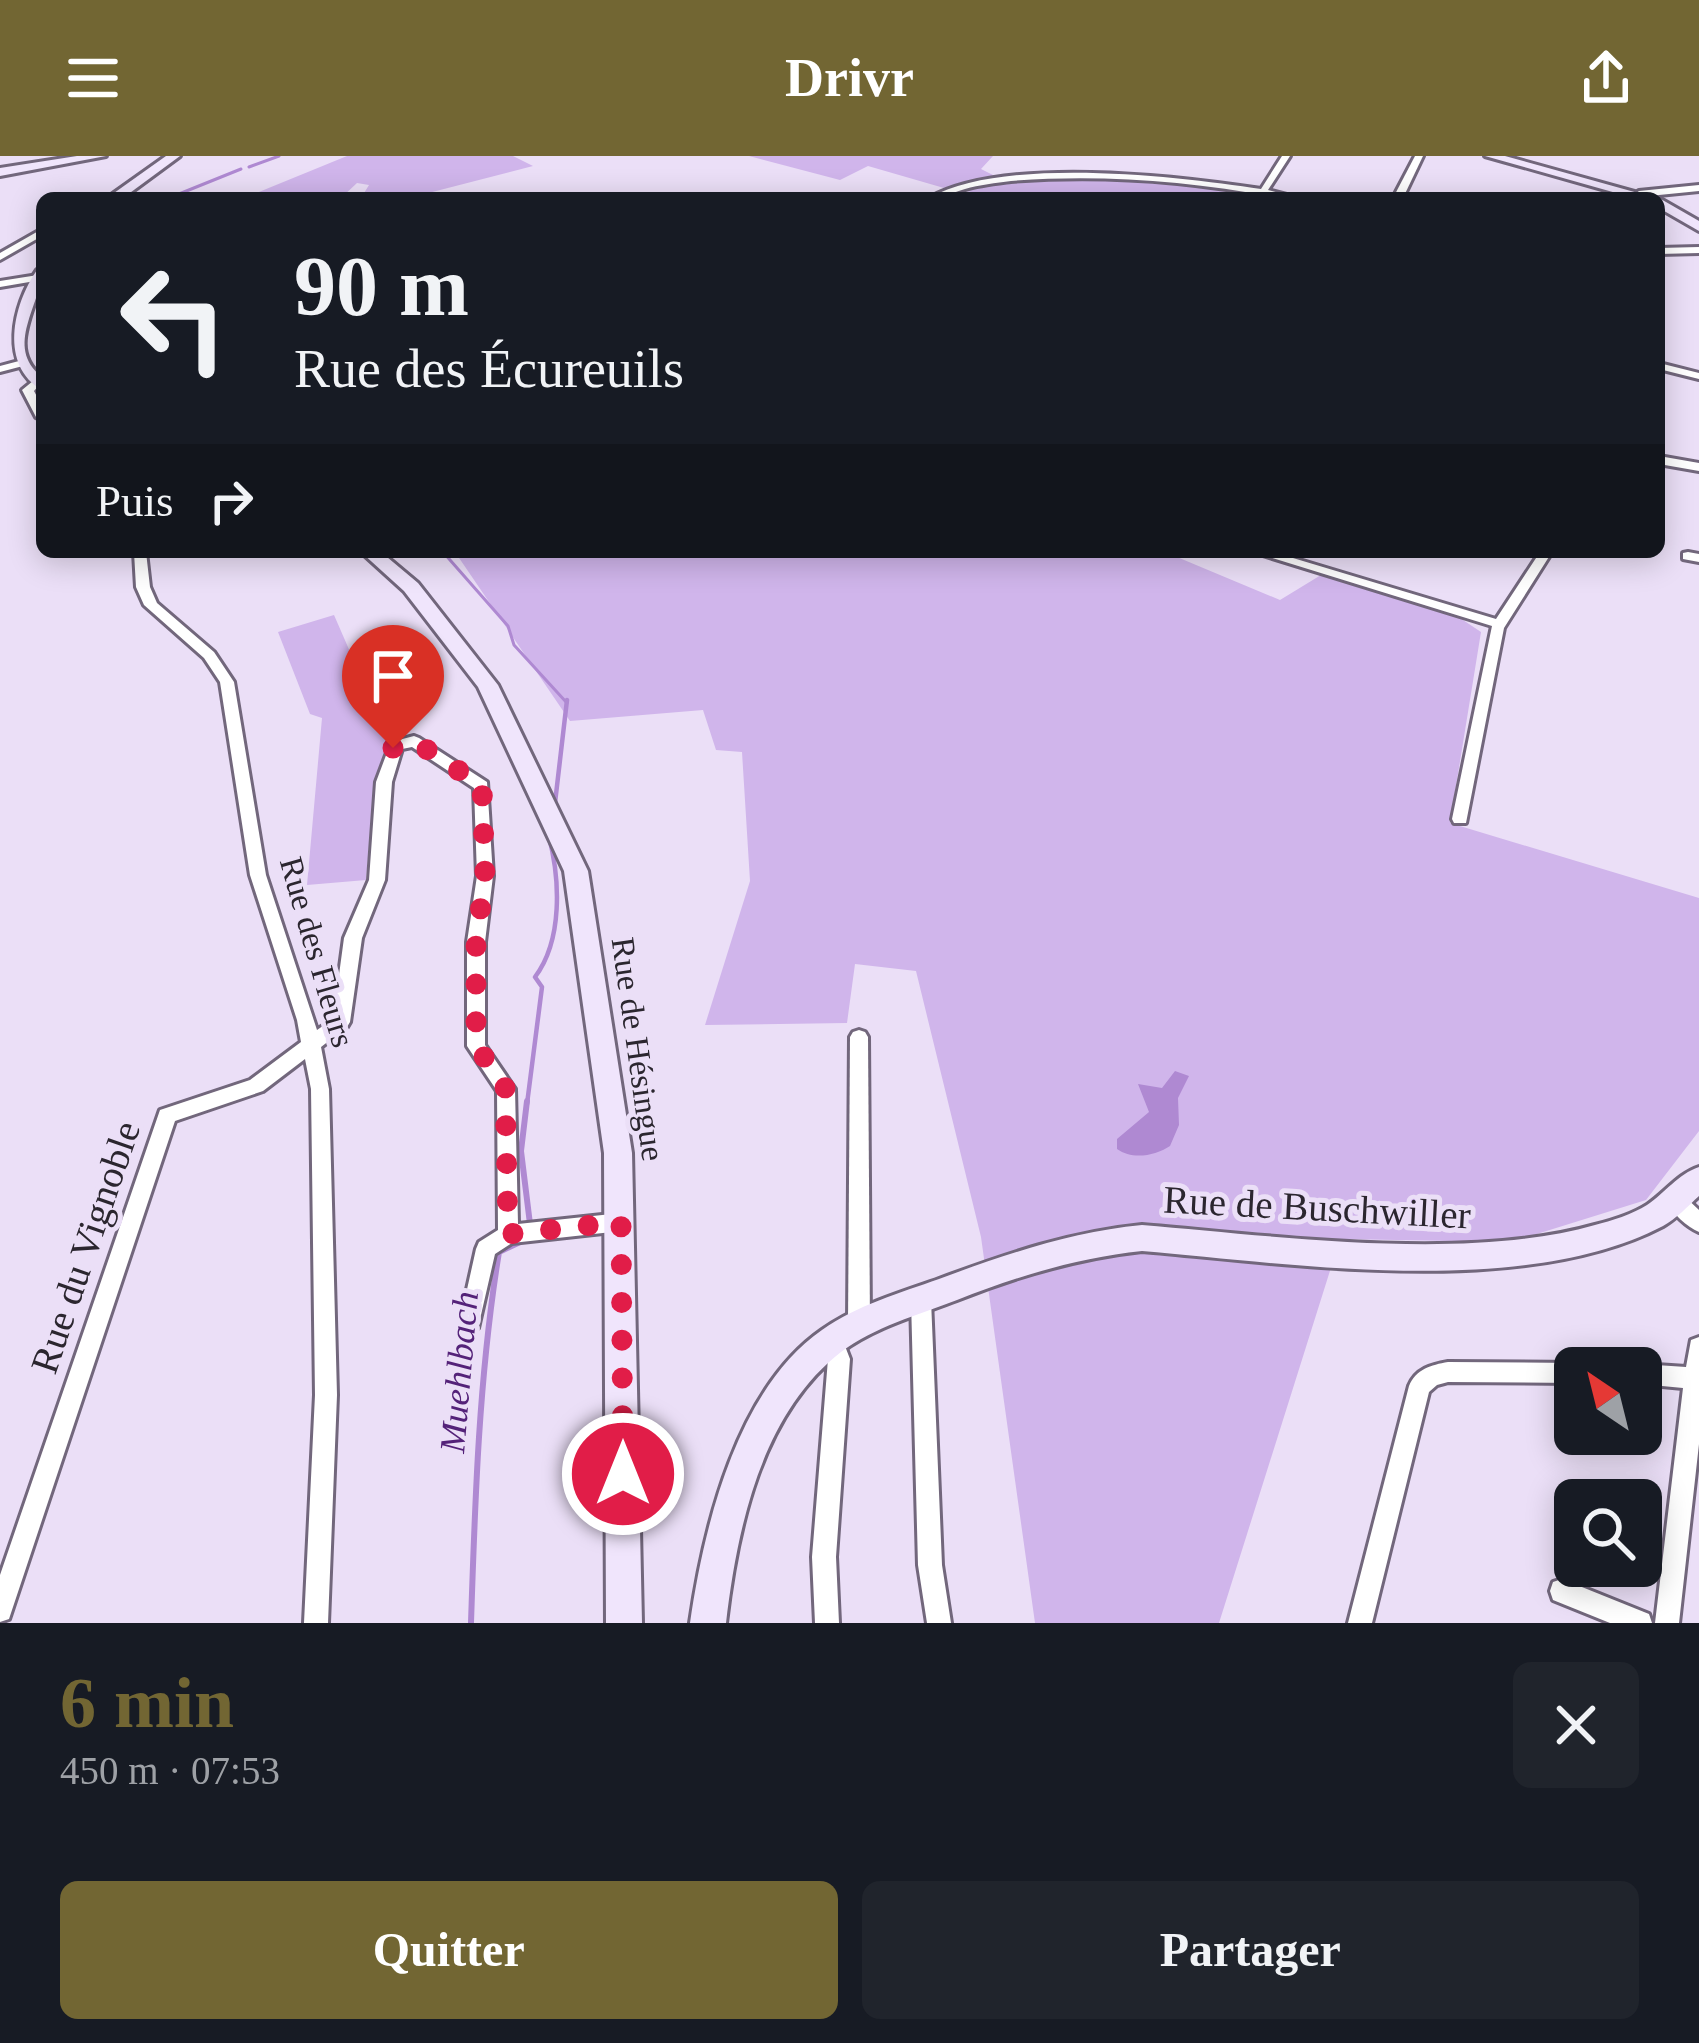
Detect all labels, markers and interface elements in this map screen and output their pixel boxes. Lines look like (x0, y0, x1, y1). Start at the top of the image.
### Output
icon: menu (60, 45, 126, 111)
icon: share (1573, 45, 1639, 111)
text: Drivr (785, 48, 914, 108)
icon: left (96, 240, 252, 396)
text: 90 m (294, 240, 469, 333)
text: Rue des Écureuils (294, 339, 684, 399)
icon: right (198, 468, 264, 534)
text: Puis (96, 476, 174, 526)
pin (342, 625, 444, 748)
icon: arrive (360, 643, 426, 709)
street label: Rue des Fleurs (273, 853, 361, 1051)
street label: Rue de Hésingue (604, 935, 672, 1163)
street label: Rue du Vignoble (22, 1115, 149, 1379)
street label: Rue de Buschwiller (1162, 1177, 1472, 1237)
water label: Muehlbach (432, 1290, 486, 1455)
north arrow (1554, 1347, 1662, 1455)
map controls (1554, 1347, 1662, 1587)
position arrow (560, 1411, 686, 1537)
button: search (1554, 1479, 1662, 1587)
button: close (1513, 1662, 1639, 1788)
text: 6 min (60, 1663, 234, 1743)
text: 450 m · 07:53 (60, 1749, 280, 1792)
button: Quitter (60, 1881, 838, 2019)
button: Partager (862, 1881, 1639, 2019)

